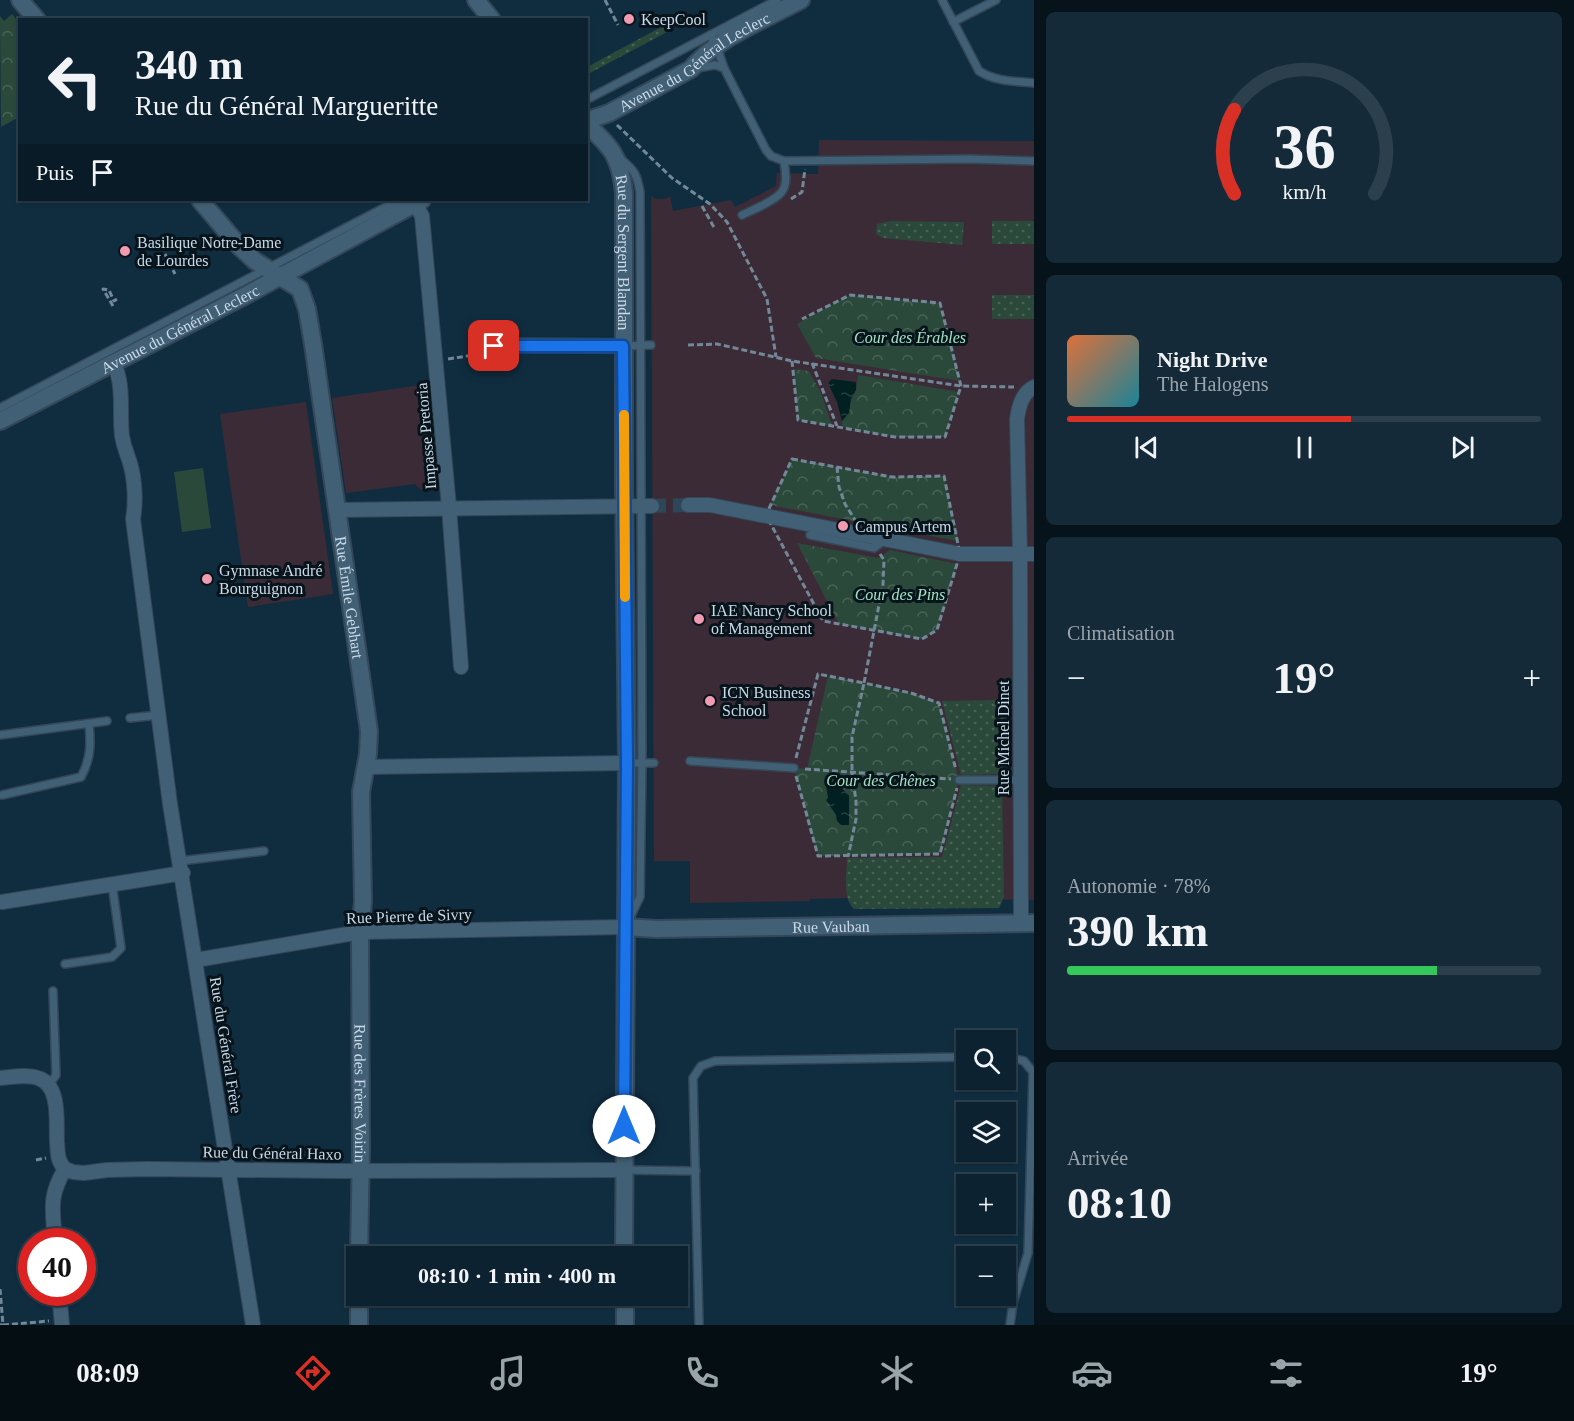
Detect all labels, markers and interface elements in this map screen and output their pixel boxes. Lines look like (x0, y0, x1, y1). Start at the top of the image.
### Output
street label: Avenue du Général Leclerc (616, 9, 772, 115)
place label: KeepCool (641, 11, 706, 29)
marker: KeepCool (622, 12, 636, 26)
icon: left (36, 42, 114, 120)
text: 340 m (135, 42, 244, 88)
text: Rue du Général Margueritte (135, 91, 438, 121)
text: 36 (1273, 112, 1335, 181)
icon: arrive (86, 156, 119, 189)
text: Puis (36, 160, 74, 185)
street label: Rue du Sergent Blandan (613, 173, 633, 330)
text: km/h (1282, 181, 1326, 205)
place label: Basilique Notre-Dame de Lourdes (137, 234, 281, 269)
marker: Basilique Notre-Dame de Lourdes (118, 244, 132, 258)
street label: Avenue du Général Leclerc (98, 281, 262, 376)
pin (468, 320, 519, 371)
park label: Cour des Érables (854, 328, 966, 346)
icon: arrive (477, 329, 510, 362)
text: Night Drive (1157, 347, 1268, 372)
text: The Halogens (1157, 373, 1269, 395)
street label: Impasse Pretoria (413, 382, 440, 490)
icon: previous (1130, 431, 1163, 464)
icon: pause (1288, 431, 1321, 464)
icon: next (1446, 431, 1479, 464)
place label: Campus Artem (855, 518, 952, 536)
marker: Campus Artem (836, 519, 850, 533)
street label: Rue Émile Gebhart (332, 535, 367, 660)
place label: Gymnase André Bourguignon (219, 562, 323, 598)
marker: Gymnase André Bourguignon (200, 572, 214, 586)
park label: Cour des Pins (855, 586, 945, 603)
place label: IAE Nancy School of Management (711, 602, 832, 638)
marker: IAE Nancy School of Management (692, 612, 706, 626)
text: Climatisation (1067, 622, 1175, 644)
text: 19° (1273, 653, 1336, 703)
text: − (1067, 660, 1086, 696)
text: + (1522, 660, 1541, 696)
street label: Rue Michel Dinet (995, 680, 1012, 795)
place label: ICN Business School (722, 684, 810, 719)
marker: ICN Business School (703, 694, 717, 708)
park label: Cour des Chênes (826, 772, 936, 789)
text: Autonomie · 78% (1067, 875, 1210, 897)
street label: Rue Pierre de Sivry (346, 905, 472, 928)
text: 390 km (1067, 906, 1208, 956)
street label: Rue Vauban (792, 917, 870, 935)
street label: Rue du Général Frère (207, 975, 245, 1115)
street label: Rue des Frères Voirin (352, 1024, 370, 1163)
map controls (956, 1030, 1016, 1306)
button: search (956, 1030, 1016, 1090)
position arrow (592, 1094, 656, 1158)
button: layers (956, 1102, 1016, 1162)
street label: Rue du Général Haxo (202, 1143, 342, 1163)
text: Arrivée (1067, 1147, 1128, 1169)
button: + (956, 1174, 1016, 1234)
text: 08:10 (1067, 1178, 1172, 1228)
speed limit sign: 40 (18, 1228, 96, 1306)
button: − (956, 1246, 1016, 1306)
text: 08:10 · 1 min · 400 m (418, 1263, 616, 1288)
icon: directions (292, 1352, 334, 1394)
icon: music (487, 1352, 529, 1394)
icon: phone (681, 1352, 723, 1394)
icon: climate (876, 1352, 918, 1394)
icon: car (1071, 1352, 1113, 1394)
icon: filters (1265, 1352, 1307, 1394)
text: 08:09 (76, 1358, 139, 1388)
text: 19° (1460, 1358, 1498, 1388)

